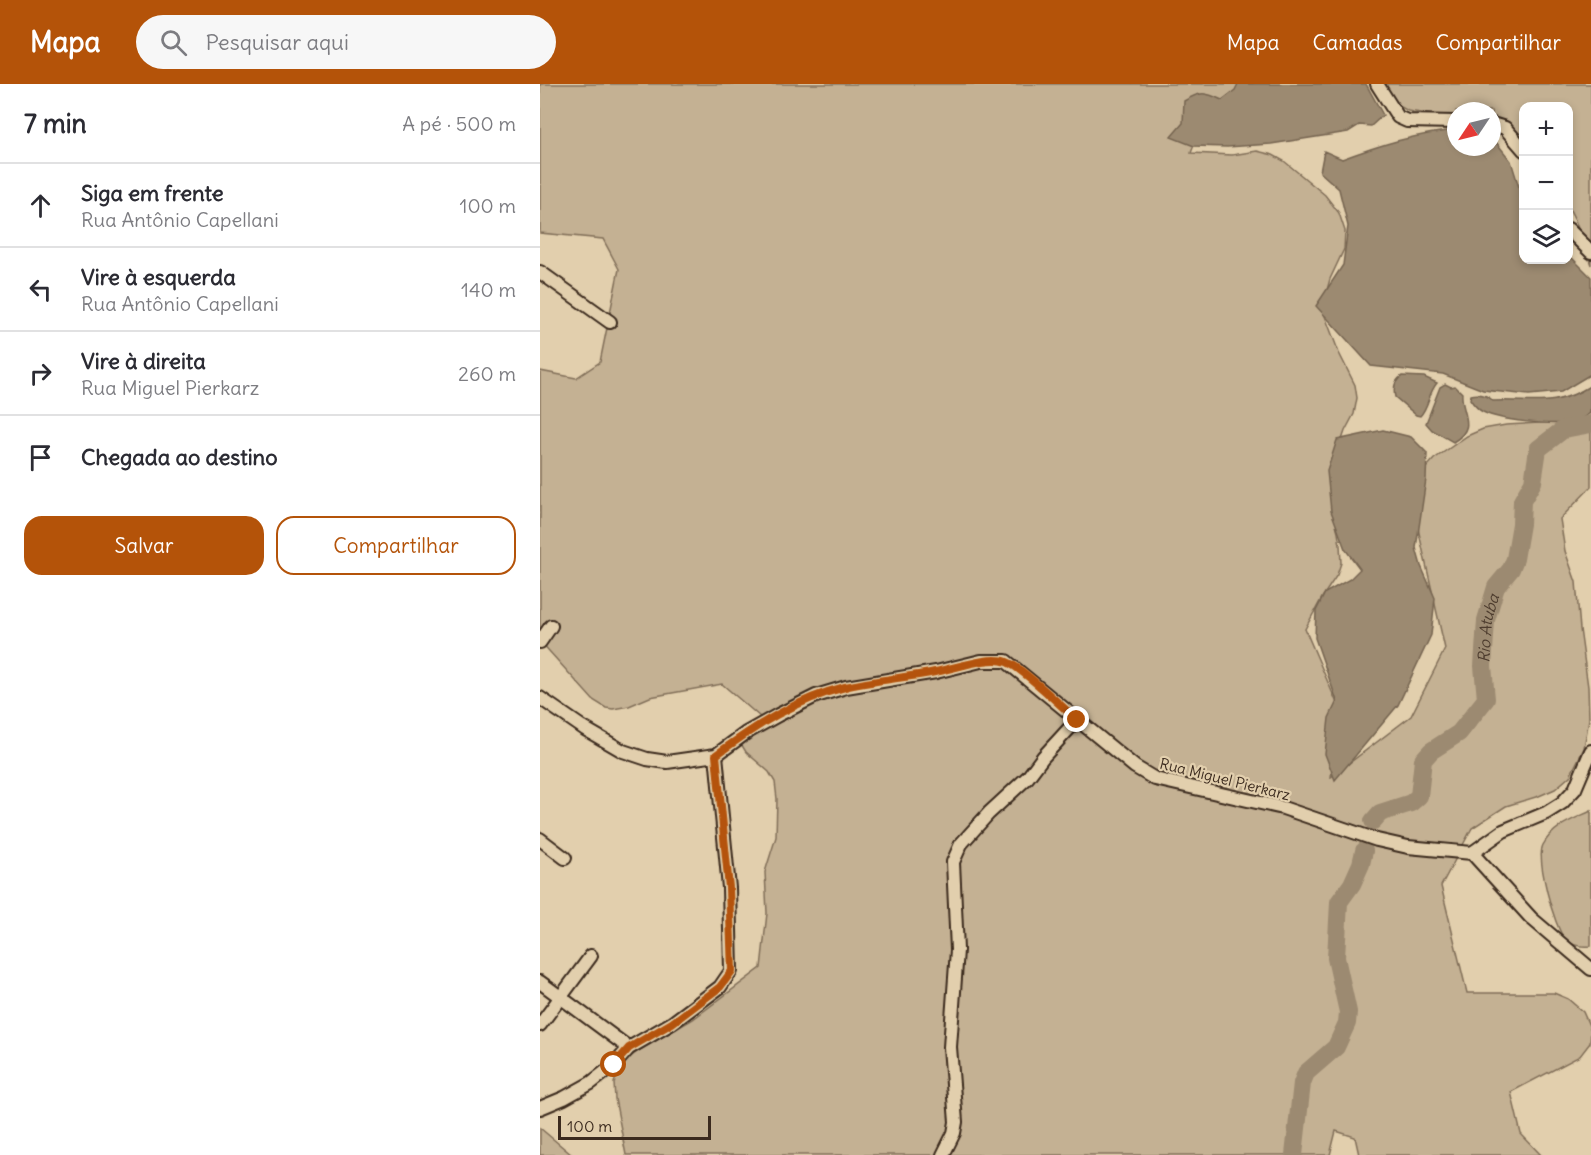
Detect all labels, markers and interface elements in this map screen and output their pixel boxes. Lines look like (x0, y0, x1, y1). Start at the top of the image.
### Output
search box (136, 15, 556, 69)
text: Mapa (30, 24, 100, 60)
icon: search (157, 26, 190, 59)
text: Pesquisar aqui (205, 28, 349, 56)
text: Mapa (1227, 29, 1280, 56)
text: Camadas (1313, 29, 1402, 56)
text: Compartilhar (1435, 29, 1561, 56)
north arrow (1447, 102, 1501, 156)
map controls (1519, 102, 1573, 264)
button: + (1519, 102, 1573, 156)
text: 7 min (24, 107, 87, 140)
text: A pé · 500 m (402, 111, 516, 136)
button: − (1519, 156, 1573, 210)
text: Siga em frente (81, 179, 224, 207)
icon: ahead (24, 189, 57, 222)
text: 100 m (459, 193, 516, 218)
text: Rua Antônio Capellani (81, 207, 279, 232)
button: layers (1519, 210, 1573, 264)
text: Vire à esquerda (81, 263, 236, 291)
icon: left (24, 273, 57, 306)
text: 140 m (461, 277, 516, 302)
text: Rua Antônio Capellani (81, 291, 279, 316)
text: Vire à direita (81, 347, 206, 375)
icon: right (24, 357, 57, 390)
text: 260 m (458, 361, 516, 386)
text: Rua Miguel Pierkarz (81, 375, 259, 400)
icon: arrive (24, 441, 57, 474)
text: Chegada ao destino (81, 443, 278, 471)
button: Salvar (24, 516, 264, 575)
button: Compartilhar (276, 516, 516, 575)
water label: Rio Atuba (1473, 591, 1504, 663)
route end (1063, 706, 1089, 732)
street label: Rua Miguel Pierkarz (1158, 754, 1292, 804)
route start (600, 1051, 626, 1077)
scale bar (558, 1113, 711, 1140)
text: 100 m (567, 1116, 612, 1136)

